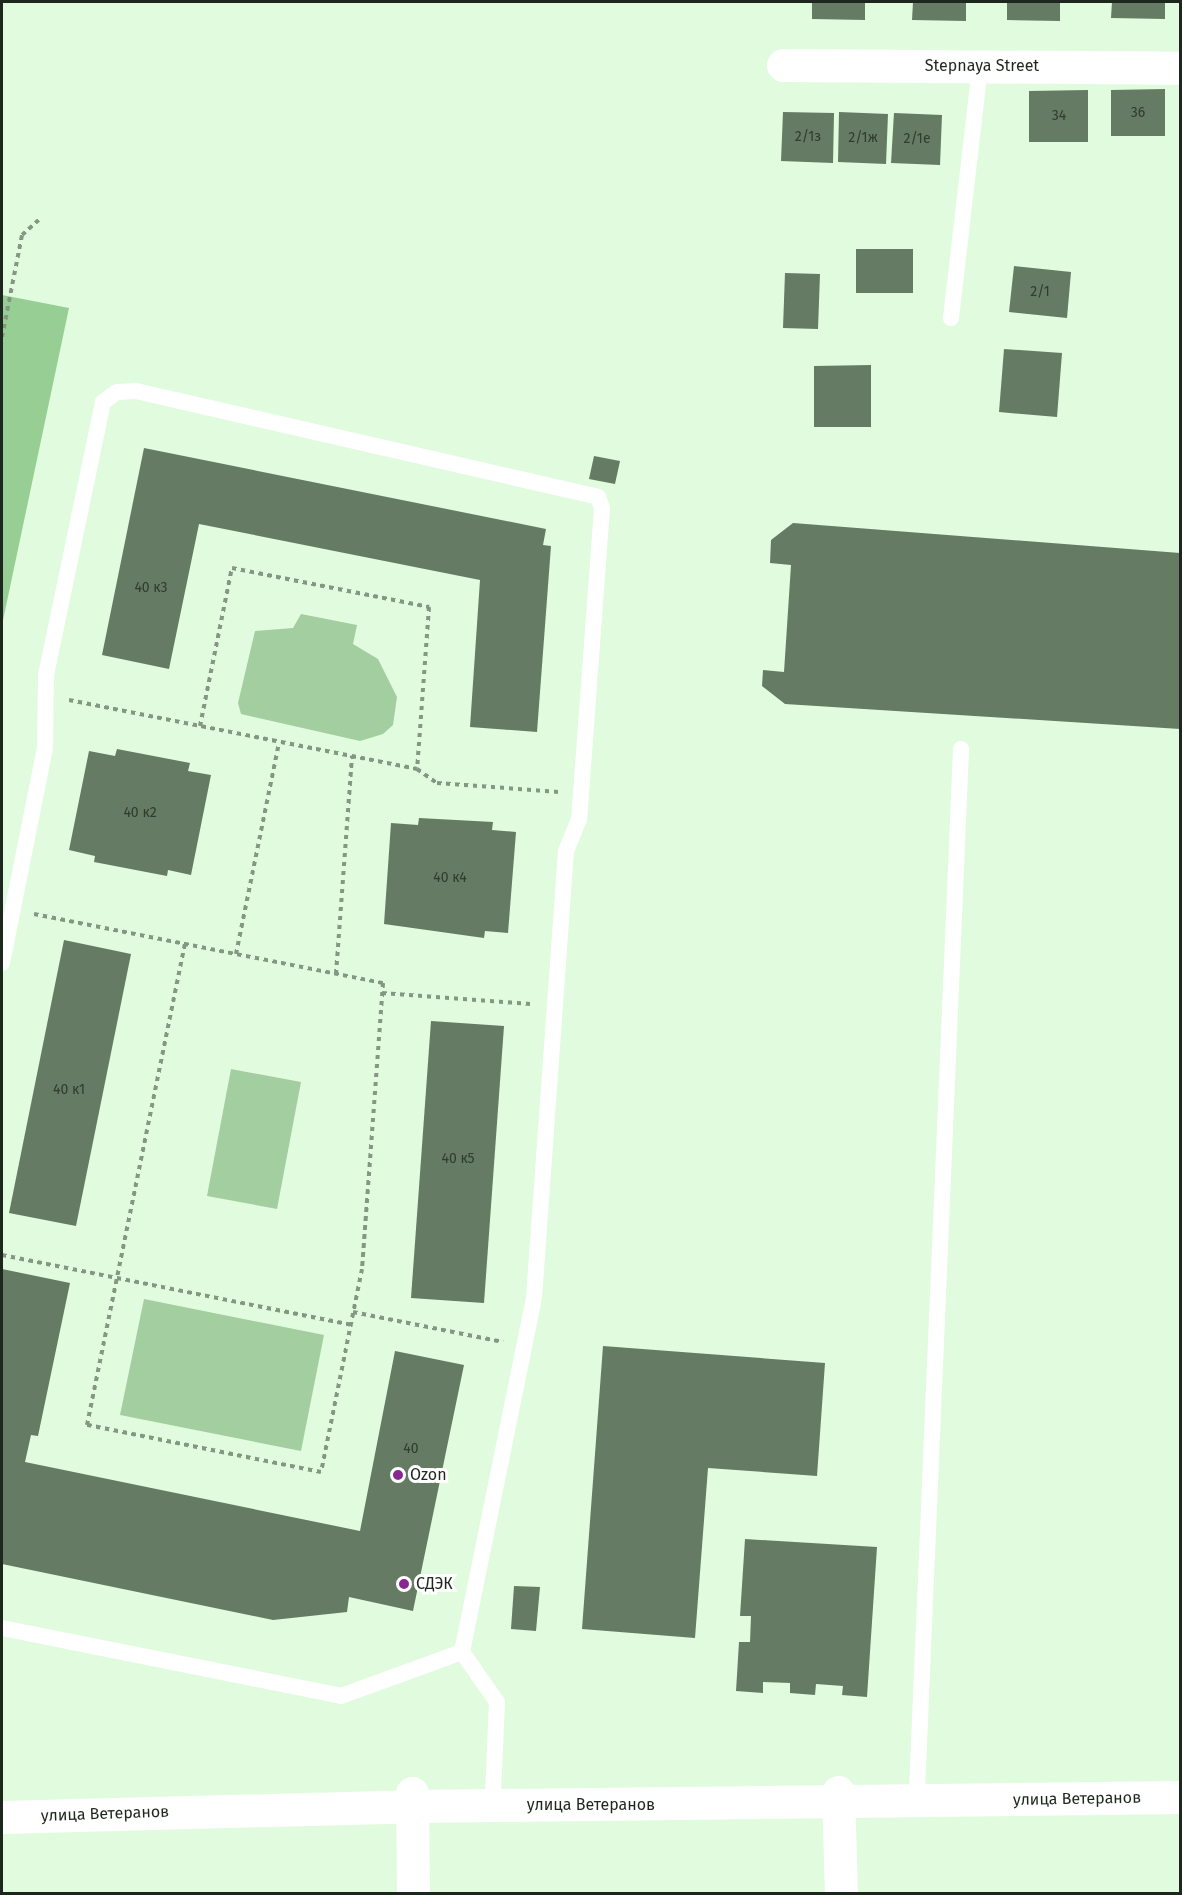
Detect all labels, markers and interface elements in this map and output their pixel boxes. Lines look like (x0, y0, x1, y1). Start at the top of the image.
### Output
street label: Stepnaya Street (925, 56, 1039, 76)
house number: 36 (1131, 105, 1145, 121)
house number: 34 (1052, 108, 1066, 124)
house number: 2/1з (795, 129, 821, 145)
house number: 2/1ж (848, 130, 878, 146)
house number: 2/1е (903, 131, 931, 147)
house number: 2/1 (1030, 284, 1050, 300)
house number: 40 к3 (134, 580, 168, 596)
house number: 40 к2 (123, 805, 157, 821)
house number: 40 к4 (433, 870, 467, 886)
house number: 40 к1 (53, 1082, 85, 1098)
house number: 40 к5 (441, 1151, 475, 1167)
house number: 40 (403, 1441, 419, 1457)
place label: Ozon (410, 1465, 447, 1485)
marker: Ozon (391, 1468, 405, 1482)
place label: СДЭК (416, 1574, 453, 1594)
marker: СДЭК (397, 1577, 411, 1591)
street label: улица Ветеранов (1013, 1788, 1141, 1810)
street label: улица Ветеранов (527, 1795, 655, 1815)
street label: улица Ветеранов (41, 1802, 169, 1826)

